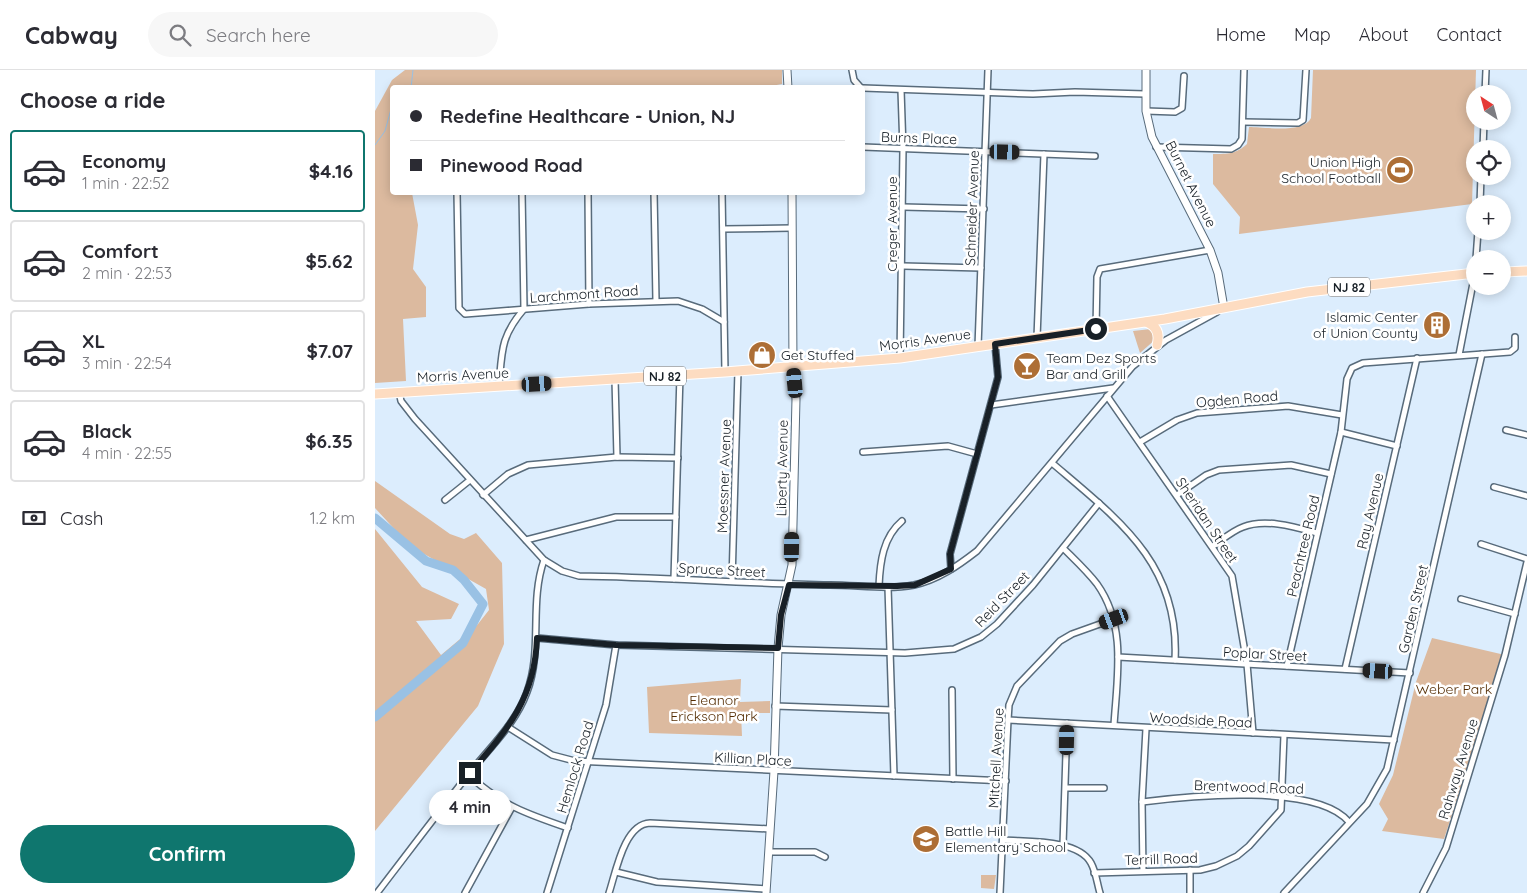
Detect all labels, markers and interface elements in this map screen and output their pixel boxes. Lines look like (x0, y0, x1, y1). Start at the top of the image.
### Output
search box (148, 12, 498, 57)
text: Cabway (25, 20, 118, 50)
icon: search (166, 21, 194, 49)
text: Search here (206, 23, 311, 47)
text: Home (1216, 23, 1266, 46)
text: Map (1294, 23, 1331, 46)
text: About (1359, 23, 1409, 46)
text: Contact (1437, 23, 1502, 46)
north arrow (1466, 85, 1511, 130)
map controls (1466, 85, 1511, 295)
text: Choose a ride (20, 86, 165, 114)
text: Redefine Healthcare - Union, NJ (440, 104, 735, 128)
street label: Burns Place (881, 128, 957, 148)
street label: Burnet Avenue (1161, 138, 1221, 230)
button: locate (1466, 140, 1511, 185)
car (989, 144, 1020, 160)
icon: car (22, 149, 67, 194)
text: Economy (82, 149, 166, 173)
street label: Schneider Avenue (961, 150, 983, 266)
text: Pinewood Road (440, 153, 583, 177)
place label: Union High School Football (1281, 153, 1381, 187)
sports icon: Union High School Football (1385, 155, 1415, 185)
text: $4.16 (309, 159, 353, 183)
text: 1 min · 22:52 (82, 173, 170, 193)
street label: Creger Avenue (883, 176, 901, 272)
button: + (1466, 195, 1511, 240)
icon: car (22, 239, 67, 284)
text: Comfort (82, 239, 159, 263)
text: $5.62 (305, 249, 353, 273)
button: − (1466, 250, 1511, 295)
text: 2 min · 22:53 (82, 263, 172, 283)
road number: NJ 82 (1328, 278, 1370, 296)
street label: Larchmont Road (529, 281, 639, 307)
place label: Islamic Center of Union County (1313, 308, 1419, 342)
building icon: Islamic Center of Union County (1422, 310, 1452, 340)
route start (1085, 318, 1107, 340)
street label: Morris Avenue (878, 325, 972, 355)
icon: car (22, 329, 67, 374)
text: XL (82, 329, 105, 353)
text: $7.07 (306, 339, 353, 363)
shop icon: Get Stuffed (747, 340, 777, 370)
place label: Get Stuffed (781, 346, 854, 364)
place label: Team Dez Sports Bar and Grill (1046, 349, 1156, 383)
bar icon: Team Dez Sports Bar and Grill (1012, 351, 1042, 381)
text: 3 min · 22:54 (82, 353, 172, 373)
street label: Morris Avenue (417, 364, 510, 386)
road number: NJ 82 (644, 366, 686, 386)
car (786, 367, 803, 399)
car (521, 376, 552, 392)
street label: Ogden Road (1195, 386, 1279, 412)
icon: car (22, 419, 67, 464)
text: Black (82, 419, 132, 443)
street label: Moessner Avenue (713, 419, 735, 533)
street label: Liberty Avenue (772, 419, 792, 516)
text: $6.35 (305, 429, 353, 453)
text: 4 min · 22:55 (82, 443, 172, 463)
street label: Ray Avenue (1353, 471, 1388, 551)
street label: Sheridan Street (1172, 474, 1242, 566)
street label: Peachtree Road (1283, 493, 1323, 599)
icon: cash (20, 504, 48, 532)
text: Cash (60, 506, 104, 530)
text: 1.2 km (310, 508, 355, 528)
car (784, 532, 799, 562)
street label: Spruce Street (678, 559, 766, 581)
street label: Garden Street (1394, 563, 1432, 655)
street label: Reid Street (971, 567, 1033, 631)
car (1097, 607, 1130, 631)
street label: Poplar Street (1222, 643, 1308, 665)
car (1362, 663, 1393, 679)
park label: Weber Park (1416, 680, 1492, 698)
park label: Eleanor Erickson Park (670, 691, 758, 725)
street label: Mitchell Avenue (984, 707, 1008, 809)
street label: Woodside Road (1149, 708, 1253, 732)
street label: Rahway Avenue (1434, 716, 1482, 822)
street label: Hemlock Road (552, 719, 598, 815)
car (1059, 725, 1074, 755)
street label: Killian Place (714, 748, 792, 770)
route end (459, 762, 481, 784)
street label: Brentwood Road (1194, 776, 1304, 798)
callout: 4 min (429, 790, 511, 826)
text: 4 min (449, 797, 491, 817)
place label: Battle Hill Elementary School (945, 822, 1066, 856)
school or university icon: Battle Hill Elementary School (911, 824, 941, 854)
button: Confirm (20, 825, 355, 883)
street label: Terrill Road (1124, 849, 1198, 869)

